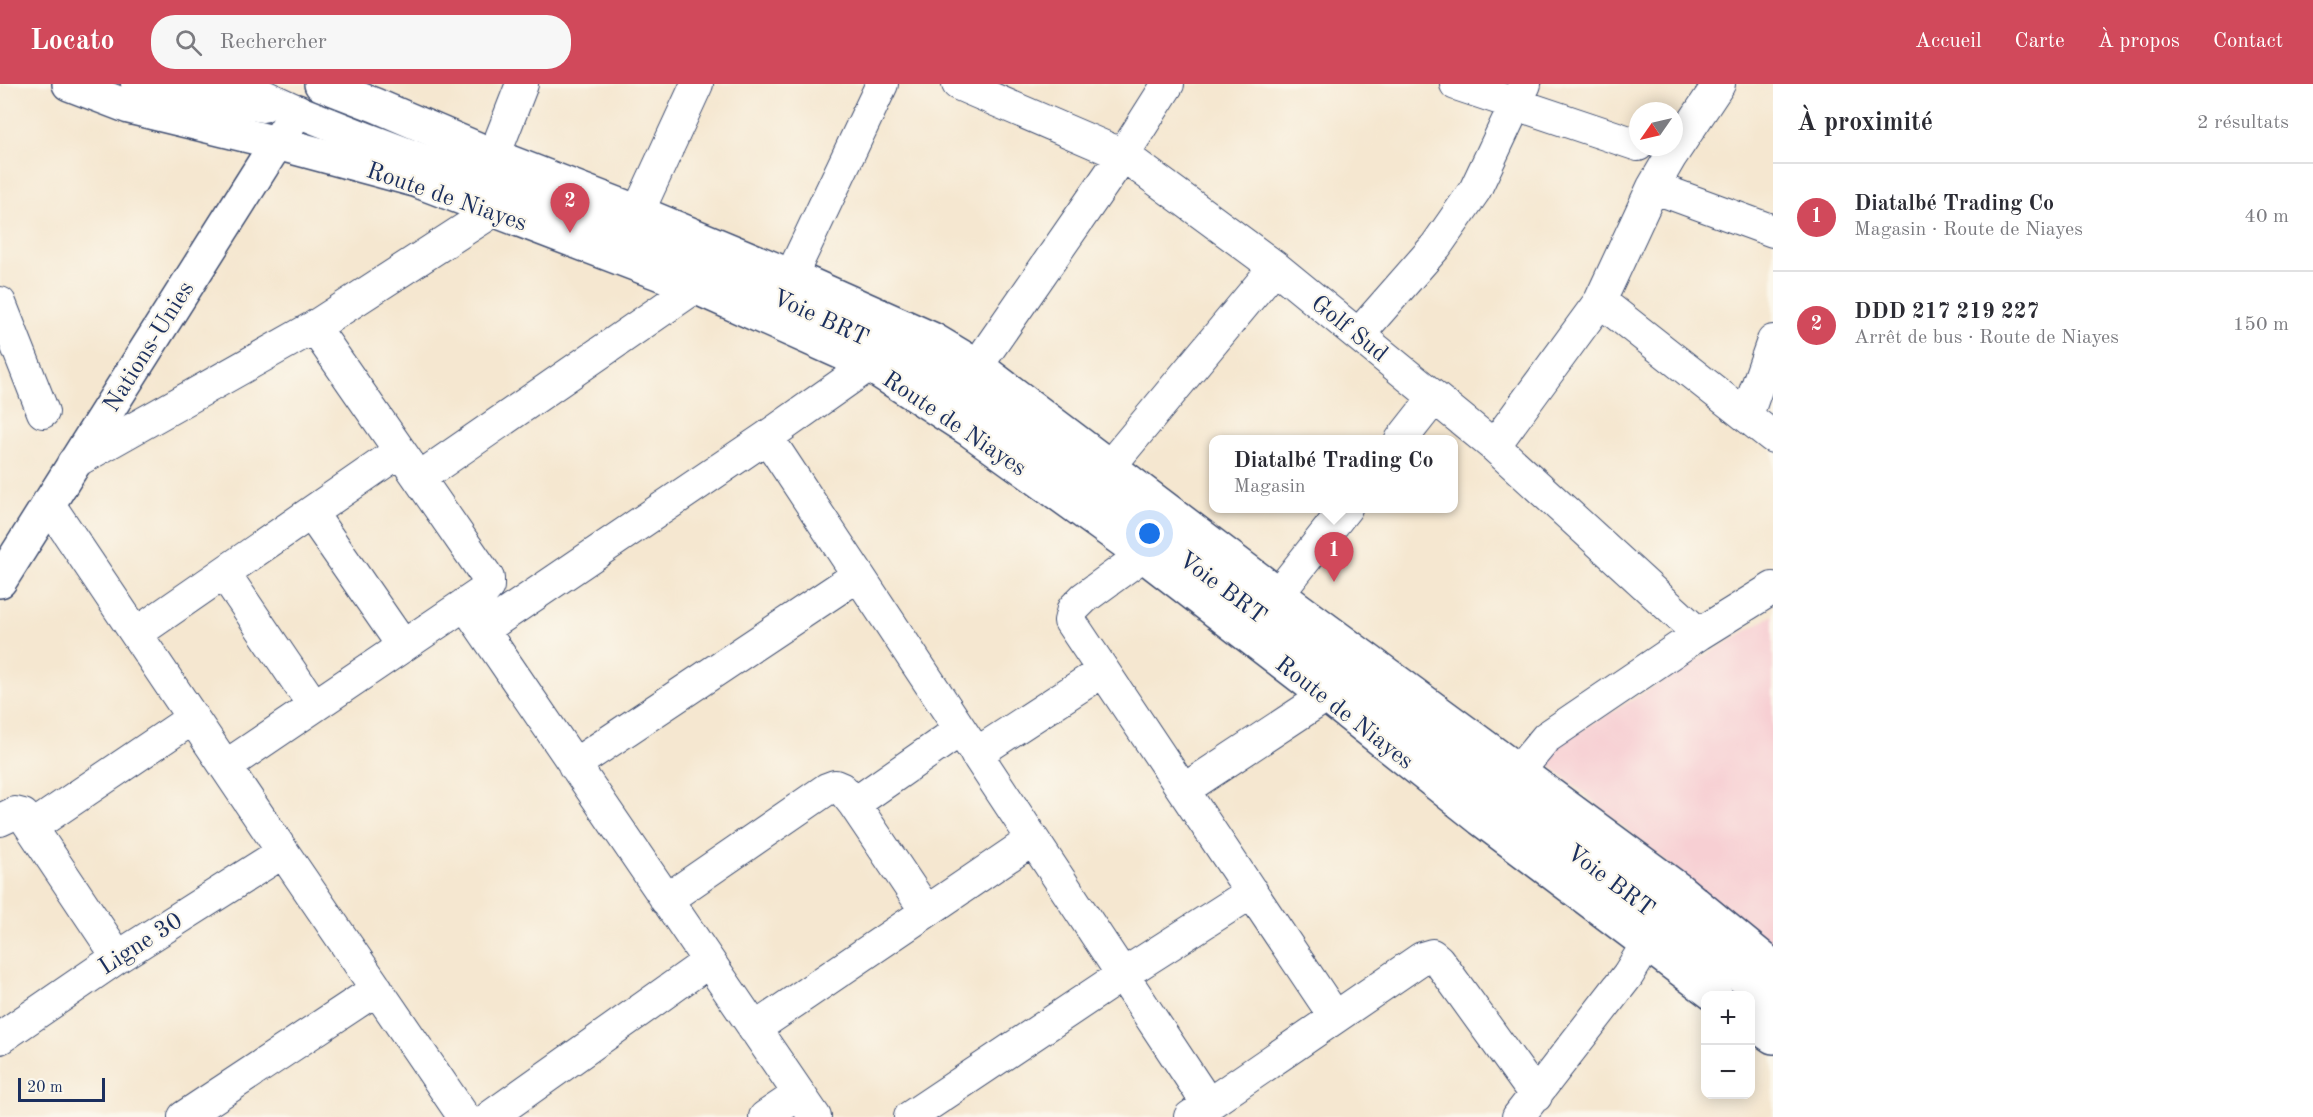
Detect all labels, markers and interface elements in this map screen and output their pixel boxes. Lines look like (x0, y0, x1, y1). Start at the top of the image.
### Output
search box (151, 15, 571, 69)
icon: search (172, 26, 205, 59)
text: Locato (30, 28, 115, 56)
text: Rechercher (220, 31, 327, 53)
text: Accueil (1915, 31, 1982, 52)
text: Carte (2015, 31, 2065, 52)
text: À propos (2098, 31, 2180, 52)
text: Contact (2213, 31, 2283, 52)
north arrow (1629, 102, 1683, 156)
text: À proximité (1797, 110, 1933, 136)
text: 2 résultats (2197, 113, 2289, 133)
street label: Route de Niayes (363, 159, 530, 237)
pin: 2 (550, 184, 590, 233)
text: Diatalbé Trading Co (1854, 193, 2054, 215)
text: 1 (1811, 207, 1822, 227)
text: 40 m (2244, 207, 2289, 227)
text: Magasin · Route de Niayes (1854, 220, 2083, 240)
street label: Nations-Unies (100, 278, 199, 417)
street label: Voie BRT (768, 286, 872, 352)
street label: Golf Sud (1306, 292, 1391, 367)
text: DDD 217 219 227 (1854, 301, 2039, 323)
text: 2 (1811, 315, 1822, 335)
text: 150 m (2233, 315, 2289, 335)
text: Arrêt de bus · Route de Niayes (1854, 328, 2119, 348)
street label: Route de Niayes (878, 368, 1030, 482)
popup (1209, 435, 1458, 513)
text: Diatalbé Trading Co (1233, 450, 1434, 472)
text: Magasin (1233, 477, 1306, 497)
your location (1135, 519, 1164, 548)
pin: 1 (1314, 532, 1354, 582)
street label: Voie BRT (1173, 548, 1270, 629)
street label: Route de Niayes (1270, 652, 1417, 775)
street label: Voie BRT (1561, 841, 1658, 922)
street label: Ligne 30 (95, 909, 187, 980)
map controls (1701, 991, 1755, 1099)
button: + (1701, 991, 1755, 1045)
button: − (1701, 1045, 1755, 1099)
scale bar (18, 1075, 105, 1102)
text: 20 m (27, 1080, 63, 1096)

